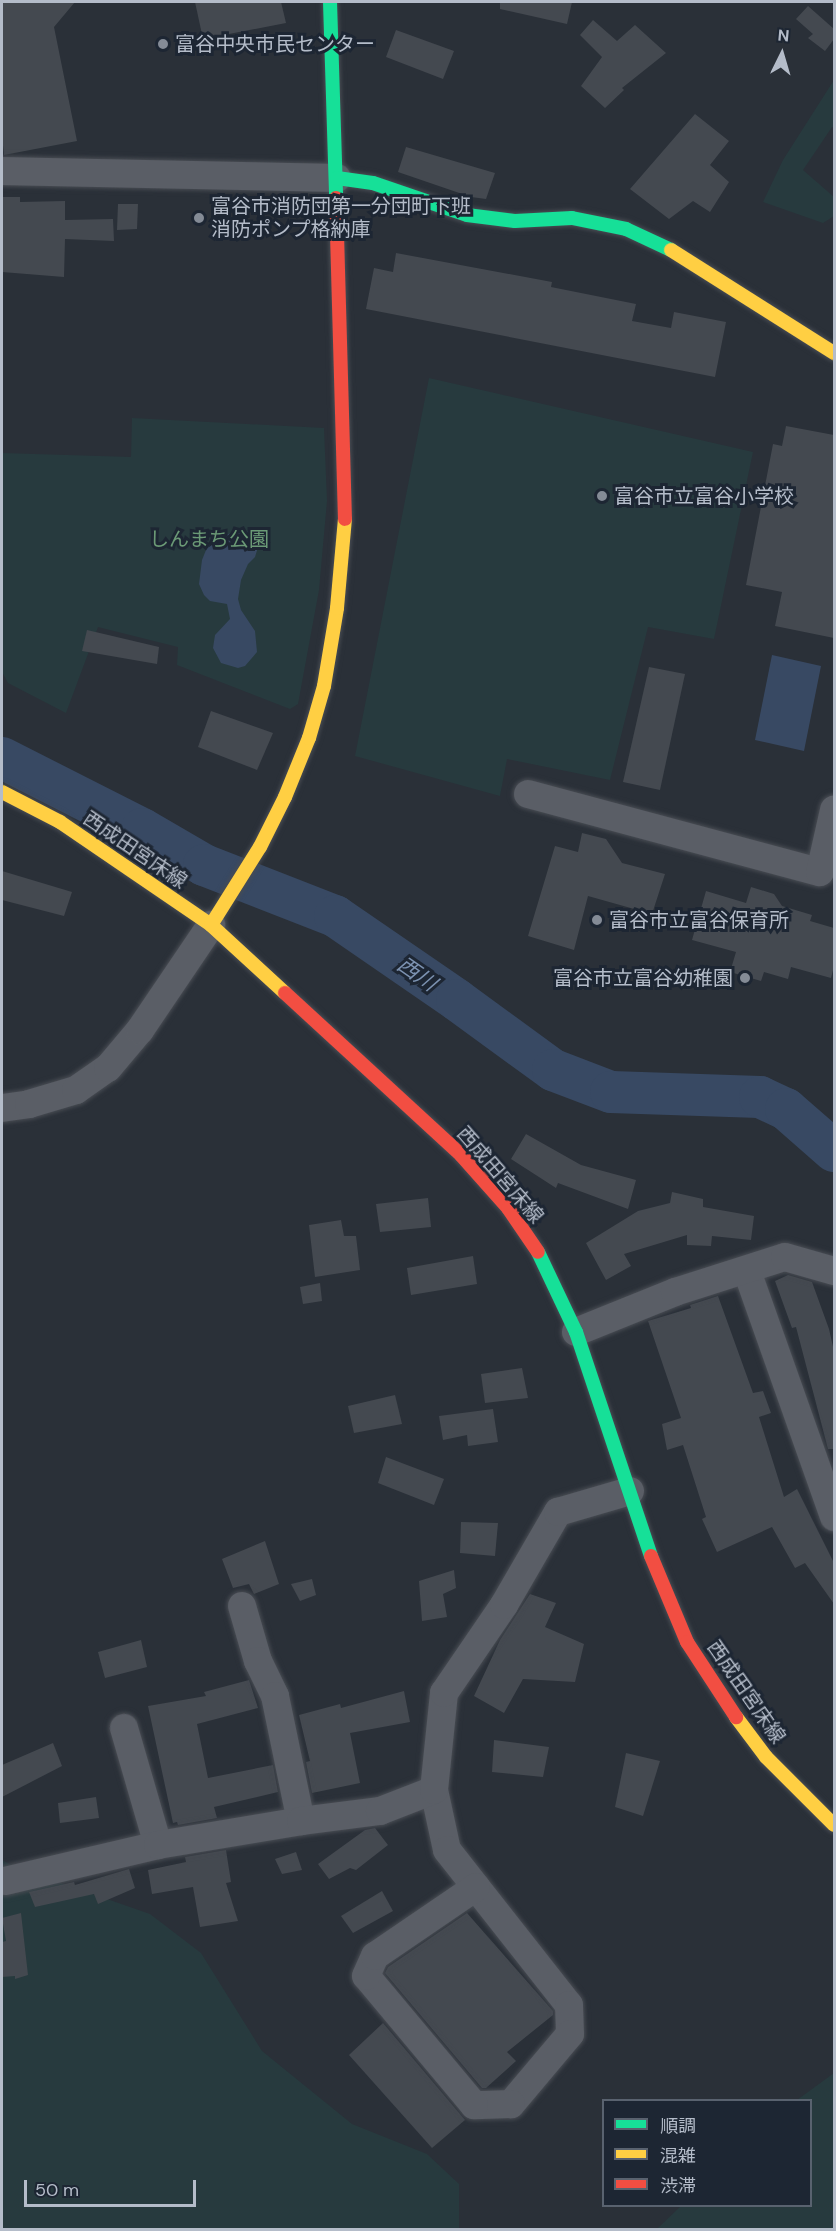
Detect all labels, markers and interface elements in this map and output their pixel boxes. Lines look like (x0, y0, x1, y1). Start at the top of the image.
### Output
north arrow (752, 24, 812, 84)
text: N (777, 25, 790, 47)
place label: 富谷中央市民センター (175, 32, 375, 56)
marker: 富谷中央市民センター (156, 37, 170, 51)
place label: 富谷市消防団第一分団町下班 消防ポンプ格納庫 (211, 195, 471, 242)
marker: 富谷市消防団第一分団町下班 消防ポンプ格納庫 (192, 211, 206, 225)
place label: 富谷市立富谷小学校 (614, 484, 794, 508)
marker: 富谷市立富谷小学校 (595, 489, 609, 503)
park label: しんまち公園 (149, 527, 269, 551)
street label: 西成田宮床線 (79, 807, 191, 893)
place label: 富谷市立富谷保育所 (609, 908, 789, 932)
marker: 富谷市立富谷保育所 (590, 913, 604, 927)
water label: 西川 (393, 952, 441, 996)
place label: 富谷市立富谷幼稚園 (553, 966, 733, 990)
marker: 富谷市立富谷幼稚園 (738, 971, 752, 985)
street label: 西成田宮床線 (452, 1122, 548, 1228)
street label: 西成田宮床線 (702, 1636, 790, 1748)
legend (602, 2099, 812, 2207)
text: 順調 (660, 2114, 696, 2138)
text: 混雑 (660, 2144, 696, 2168)
scale bar (27, 2168, 200, 2206)
text: 渋滞 (660, 2174, 696, 2198)
text: 50 m (35, 2178, 79, 2202)

